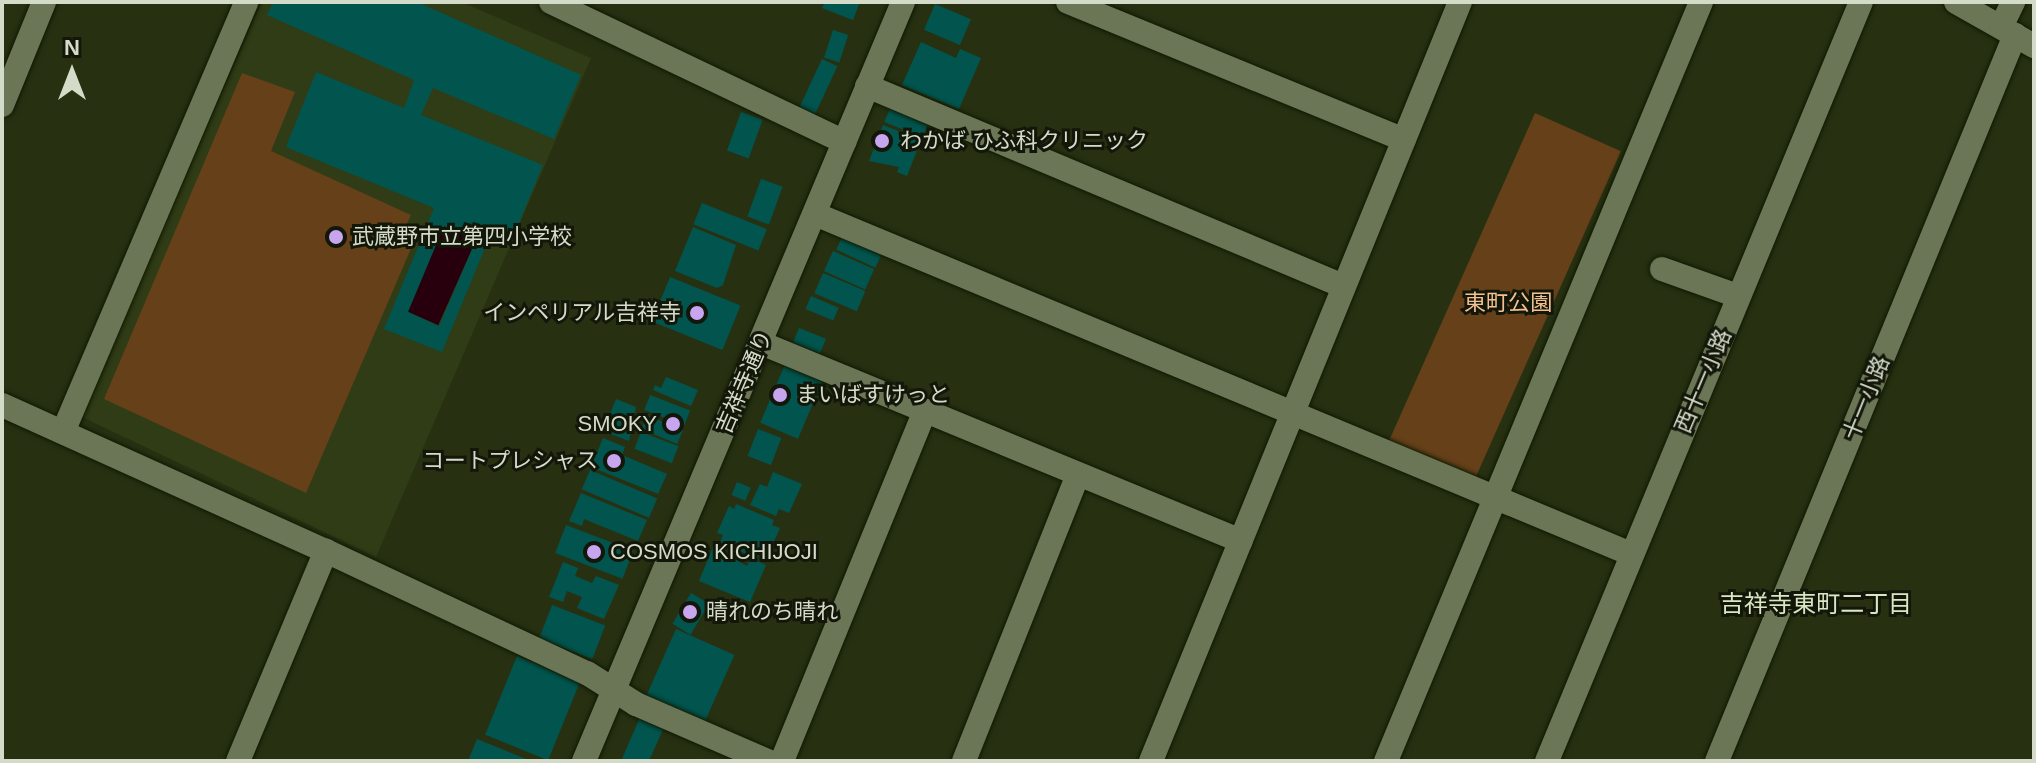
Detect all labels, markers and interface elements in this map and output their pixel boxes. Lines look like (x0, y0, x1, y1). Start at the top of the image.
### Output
north arrow (32, 32, 112, 112)
text: N (64, 35, 80, 60)
place label: わかば ひふ科クリニック (900, 128, 1148, 154)
marker: わかば ひふ科クリニック (871, 130, 893, 152)
place label: 武蔵野市立第四小学校 (352, 224, 572, 250)
marker: 武蔵野市立第四小学校 (327, 228, 345, 246)
park label: 東町公園 (1464, 290, 1552, 316)
place label: インペリアル吉祥寺 (483, 300, 681, 326)
marker: インペリアル吉祥寺 (688, 304, 706, 322)
street label: 西十一小路 (1669, 325, 1737, 437)
street label: 吉祥寺通り (710, 326, 778, 438)
street label: 十一小路 (1837, 352, 1895, 444)
place label: まいばすけっと (796, 382, 950, 408)
marker: まいばすけっと (771, 386, 789, 404)
place label: SMOKY (578, 411, 657, 437)
marker: SMOKY (664, 415, 682, 433)
place label: コートプレシャス (422, 448, 598, 474)
marker: コートプレシャス (605, 452, 623, 470)
place label: COSMOS KICHIJOJI (610, 539, 818, 565)
marker: COSMOS KICHIJOJI (585, 543, 603, 561)
district label: 吉祥寺東町二丁目 (1720, 590, 1912, 618)
place label: 晴れのち晴れ (706, 599, 838, 625)
marker: 晴れのち晴れ (681, 603, 699, 621)

